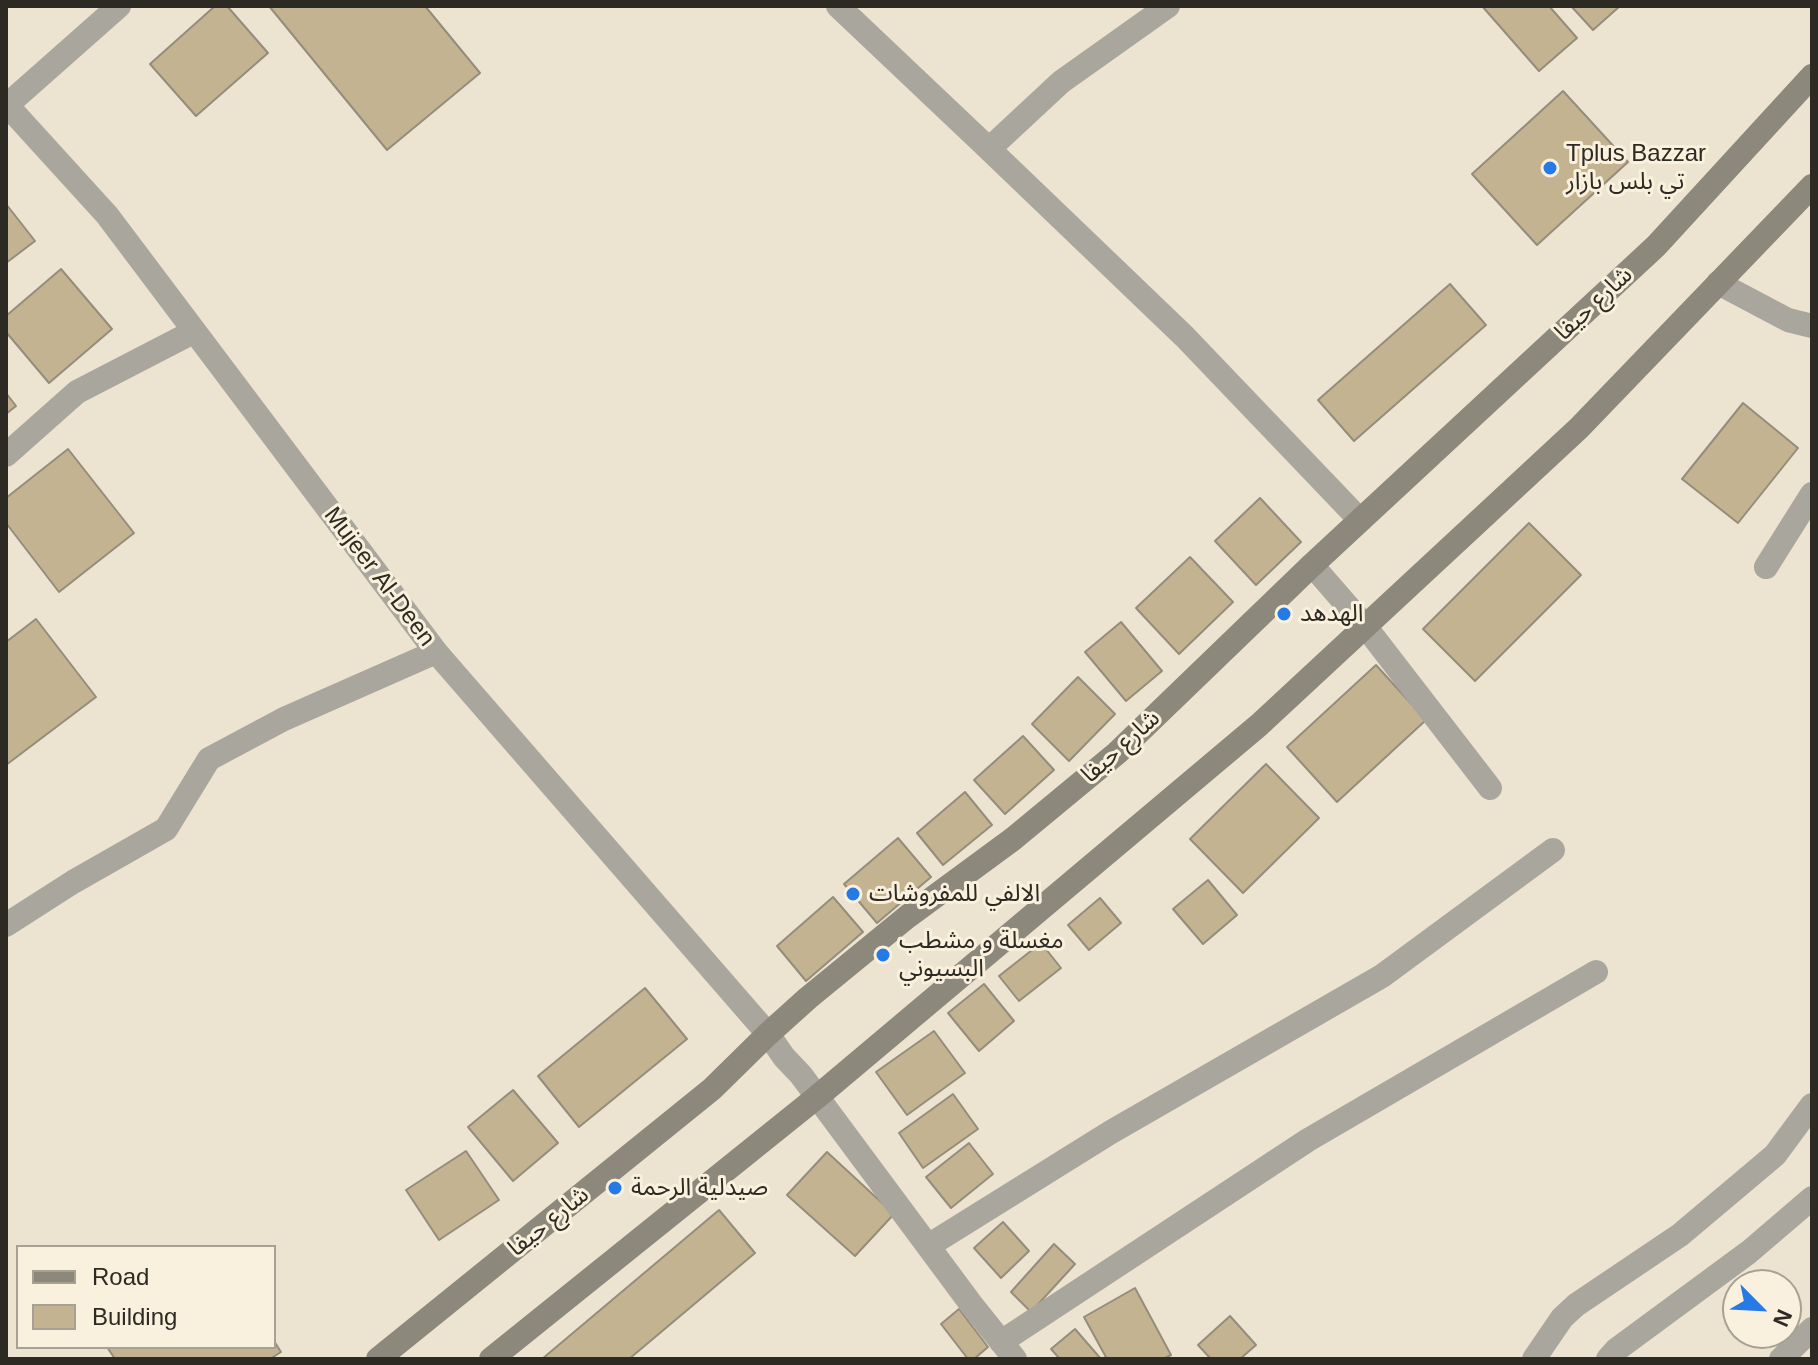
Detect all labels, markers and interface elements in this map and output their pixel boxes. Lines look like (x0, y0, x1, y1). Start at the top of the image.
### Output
place label: Tplus Bazzar تي بلس بازار (1566, 140, 1706, 196)
marker: Tplus Bazzar تي بلس بازار (1541, 159, 1559, 177)
street label: شارع حيفا (1549, 261, 1639, 347)
street label: Mujeer Al-Deen (317, 502, 441, 652)
place label: الهدهد (1300, 600, 1363, 628)
marker: الهدهد (1275, 605, 1293, 623)
street label: شارع حيفا (1076, 704, 1166, 790)
place label: الالفي للمفروشات (869, 880, 1040, 908)
marker: الالفي للمفروشات (844, 885, 862, 903)
place label: مغسلة و مشطب البسيوني (899, 927, 1064, 983)
marker: مغسلة و مشطب البسيوني (874, 946, 892, 964)
place label: صيدلية الرحمة (631, 1174, 768, 1202)
marker: صيدلية الرحمة (606, 1179, 624, 1197)
street label: شارع حيفا (503, 1181, 595, 1263)
legend (16, 1245, 276, 1349)
text: Road (92, 1263, 149, 1290)
north arrow (1722, 1269, 1802, 1349)
text: Building (92, 1303, 177, 1330)
text: N (1768, 1306, 1797, 1330)

